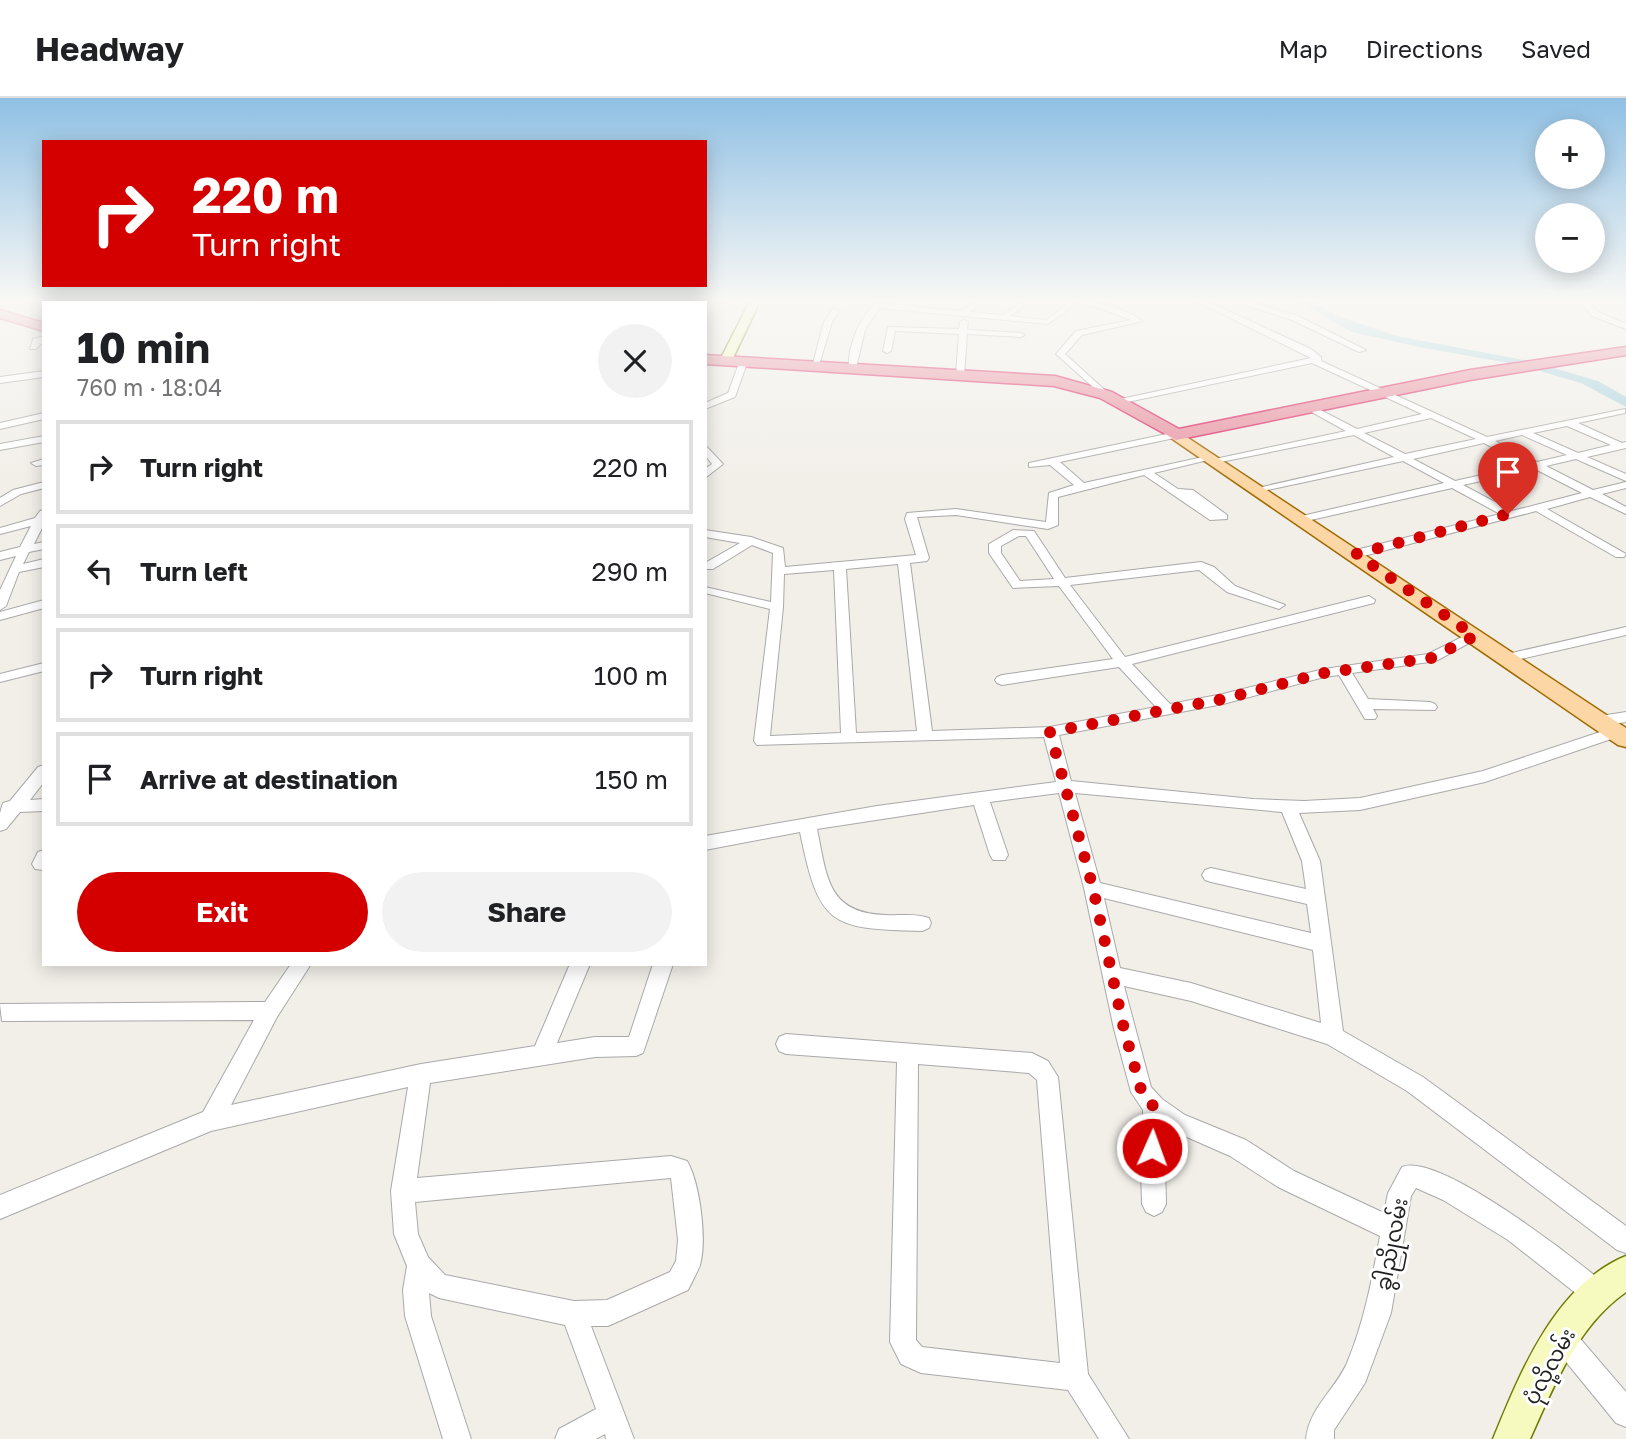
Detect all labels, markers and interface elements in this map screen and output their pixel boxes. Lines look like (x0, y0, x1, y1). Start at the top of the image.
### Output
text: Headway (35, 29, 184, 68)
text: Map (1279, 34, 1328, 63)
text: Directions (1366, 34, 1483, 63)
text: Saved (1521, 34, 1591, 63)
map controls (1535, 119, 1605, 273)
button: + (1535, 119, 1605, 189)
text: 220 m (192, 165, 339, 224)
icon: right (77, 168, 168, 259)
button: − (1535, 203, 1605, 273)
text: Turn right (192, 225, 341, 263)
text: 10 min (77, 322, 210, 372)
button: close (598, 324, 672, 398)
text: 760 m · 18:04 (77, 373, 222, 401)
pin (1478, 442, 1538, 514)
icon: right (81, 448, 119, 486)
text: Turn right (140, 452, 263, 483)
text: 220 m (592, 452, 668, 483)
icon: arrive (1489, 453, 1527, 491)
icon: left (81, 552, 119, 590)
text: Turn left (140, 556, 248, 587)
text: 290 m (592, 556, 668, 587)
icon: right (81, 656, 119, 694)
text: Turn right (140, 660, 263, 691)
text: 100 m (594, 660, 668, 691)
icon: arrive (81, 760, 119, 798)
text: Arrive at destination (140, 764, 398, 795)
text: 150 m (595, 764, 668, 795)
button: Exit (77, 872, 368, 952)
button: Share (382, 872, 672, 952)
position arrow (1115, 1111, 1189, 1185)
street label: ခွါညိုလမ်း (1367, 1195, 1418, 1293)
street label: ပုံလို့လမ်း (1516, 1322, 1585, 1411)

